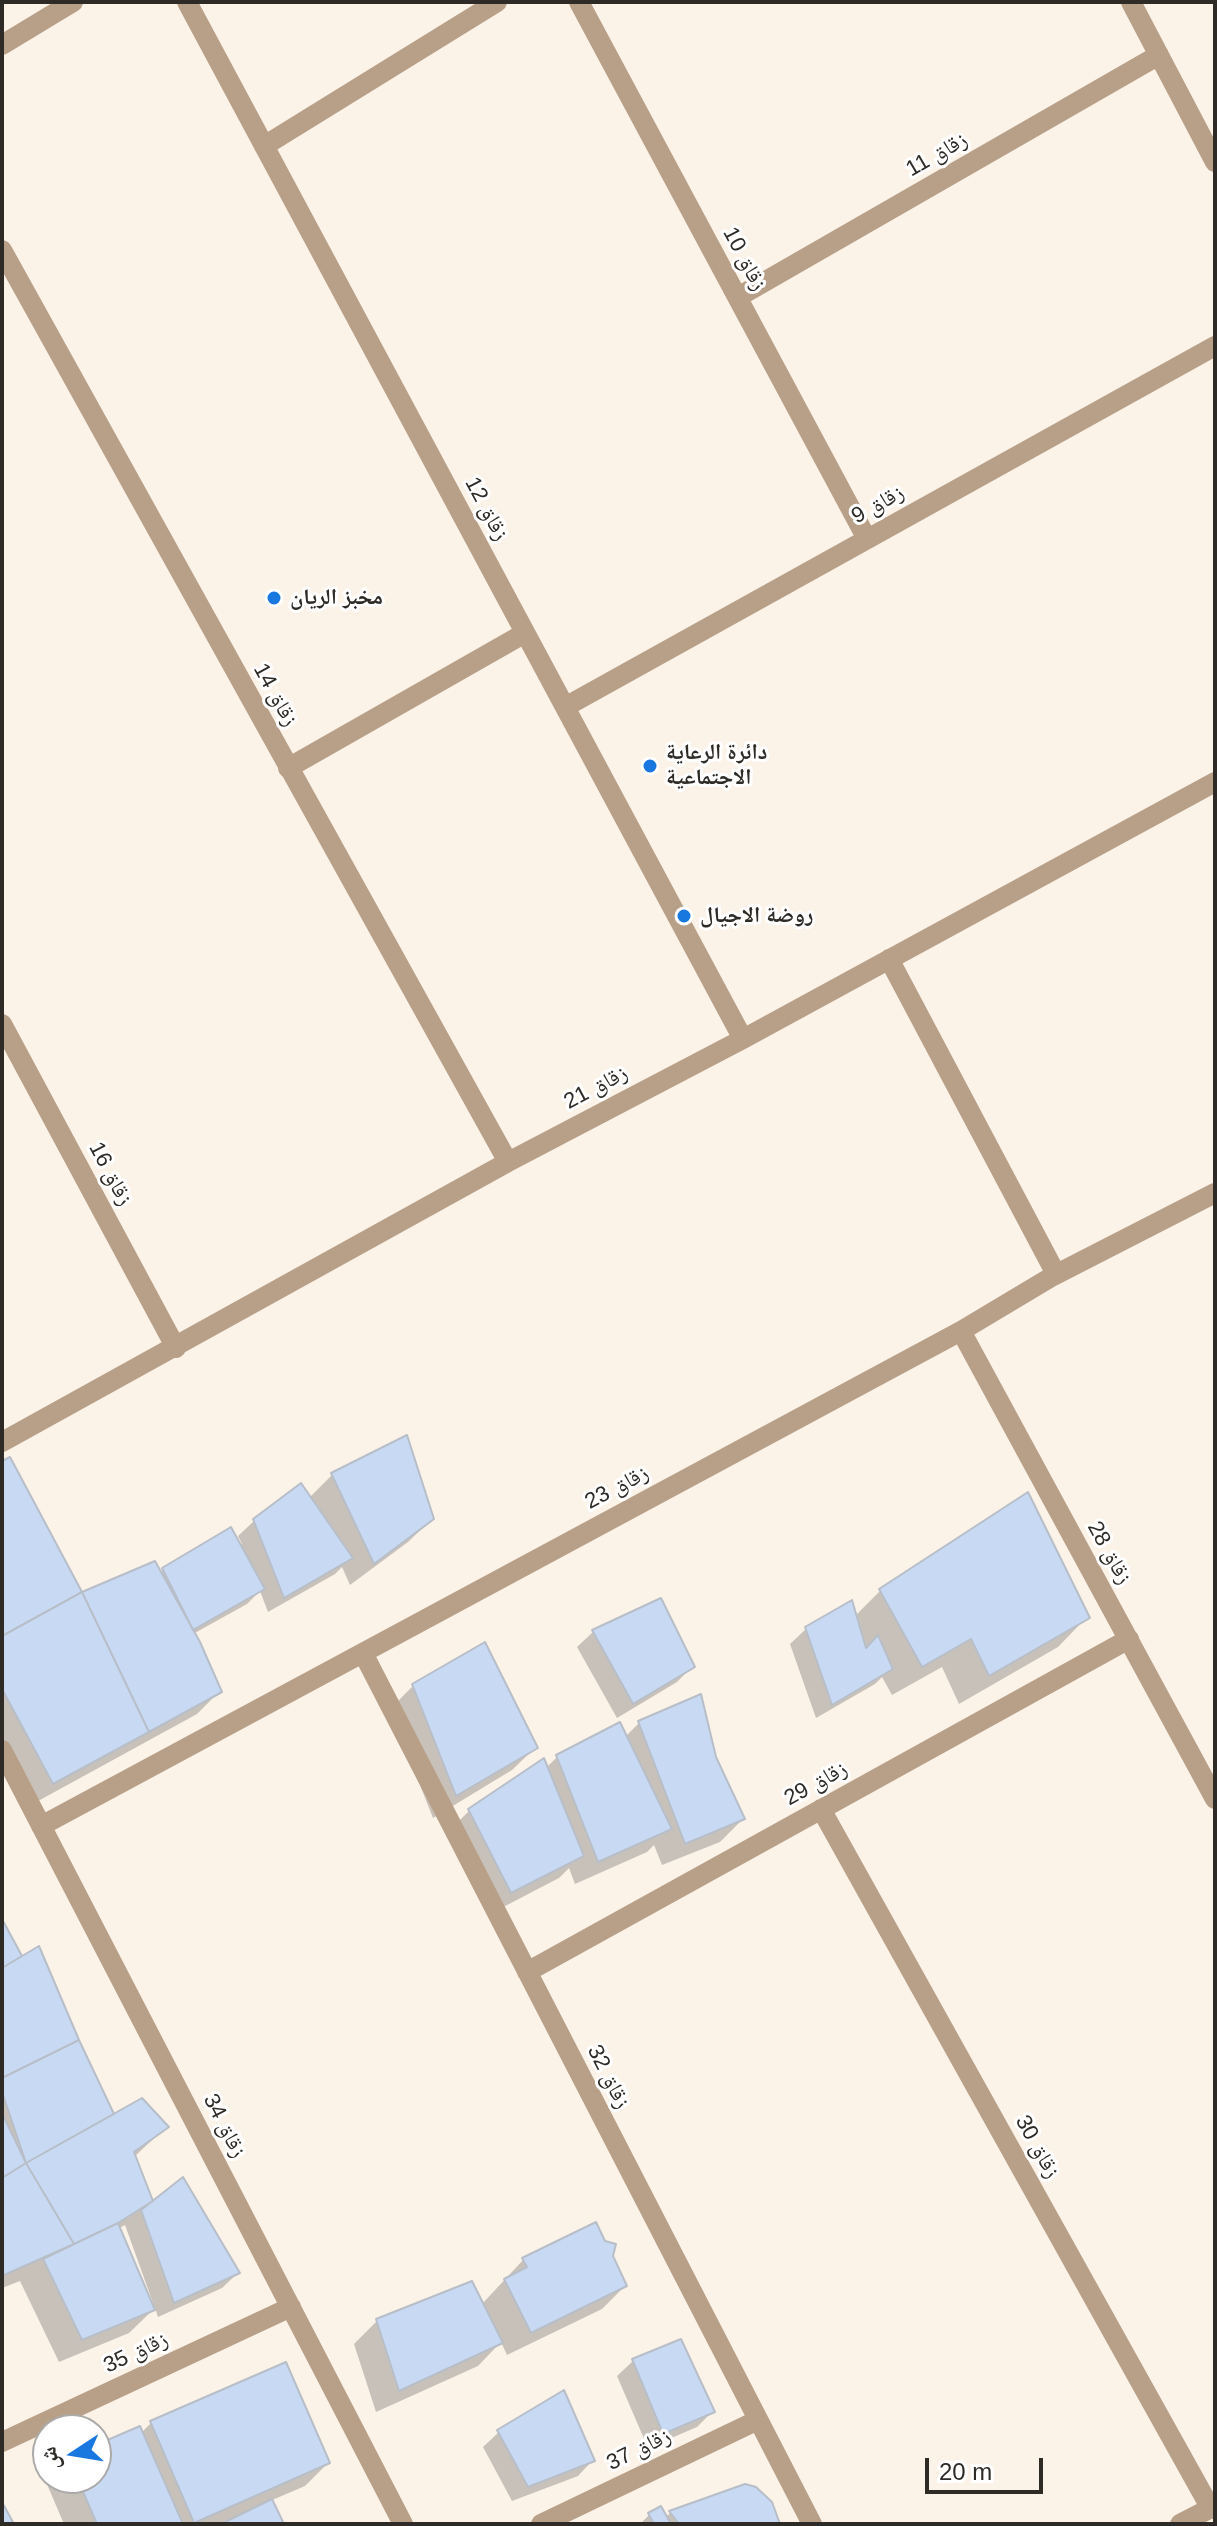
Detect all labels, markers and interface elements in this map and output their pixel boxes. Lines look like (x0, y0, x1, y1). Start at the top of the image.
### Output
street label: زقاق 11 (902, 127, 972, 183)
street label: زقاق 10 (716, 223, 772, 295)
street label: زقاق 12 (458, 473, 514, 545)
street label: زقاق 9 (847, 480, 909, 530)
place label: مخبز الريان (290, 585, 383, 611)
marker: مخبز الريان (265, 589, 283, 607)
street label: زقاق 14 (247, 659, 303, 731)
place label: دائرة الرعاية الاجتماعية (666, 740, 767, 792)
marker: دائرة الرعاية الاجتماعية (641, 757, 659, 775)
place label: روضة الاجيال (700, 903, 813, 929)
marker: روضة الاجيال (675, 907, 693, 925)
street label: زقاق 21 (560, 1060, 632, 1116)
street label: زقاق 16 (82, 1138, 138, 1210)
street label: زقاق 23 (581, 1460, 653, 1516)
street label: زقاق 28 (1081, 1517, 1137, 1589)
street label: زقاق 29 (780, 1756, 852, 1812)
street label: زقاق 32 (581, 2041, 635, 2113)
street label: زقاق 34 (197, 2090, 251, 2162)
street label: زقاق 30 (1009, 2111, 1065, 2183)
street label: زقاق 35 (100, 2327, 172, 2379)
north arrow (32, 2414, 112, 2494)
street label: زقاق 37 (603, 2423, 675, 2477)
scale bar (929, 2442, 1047, 2492)
text: ش (35, 2445, 65, 2473)
text: 20 m (939, 2458, 992, 2485)

